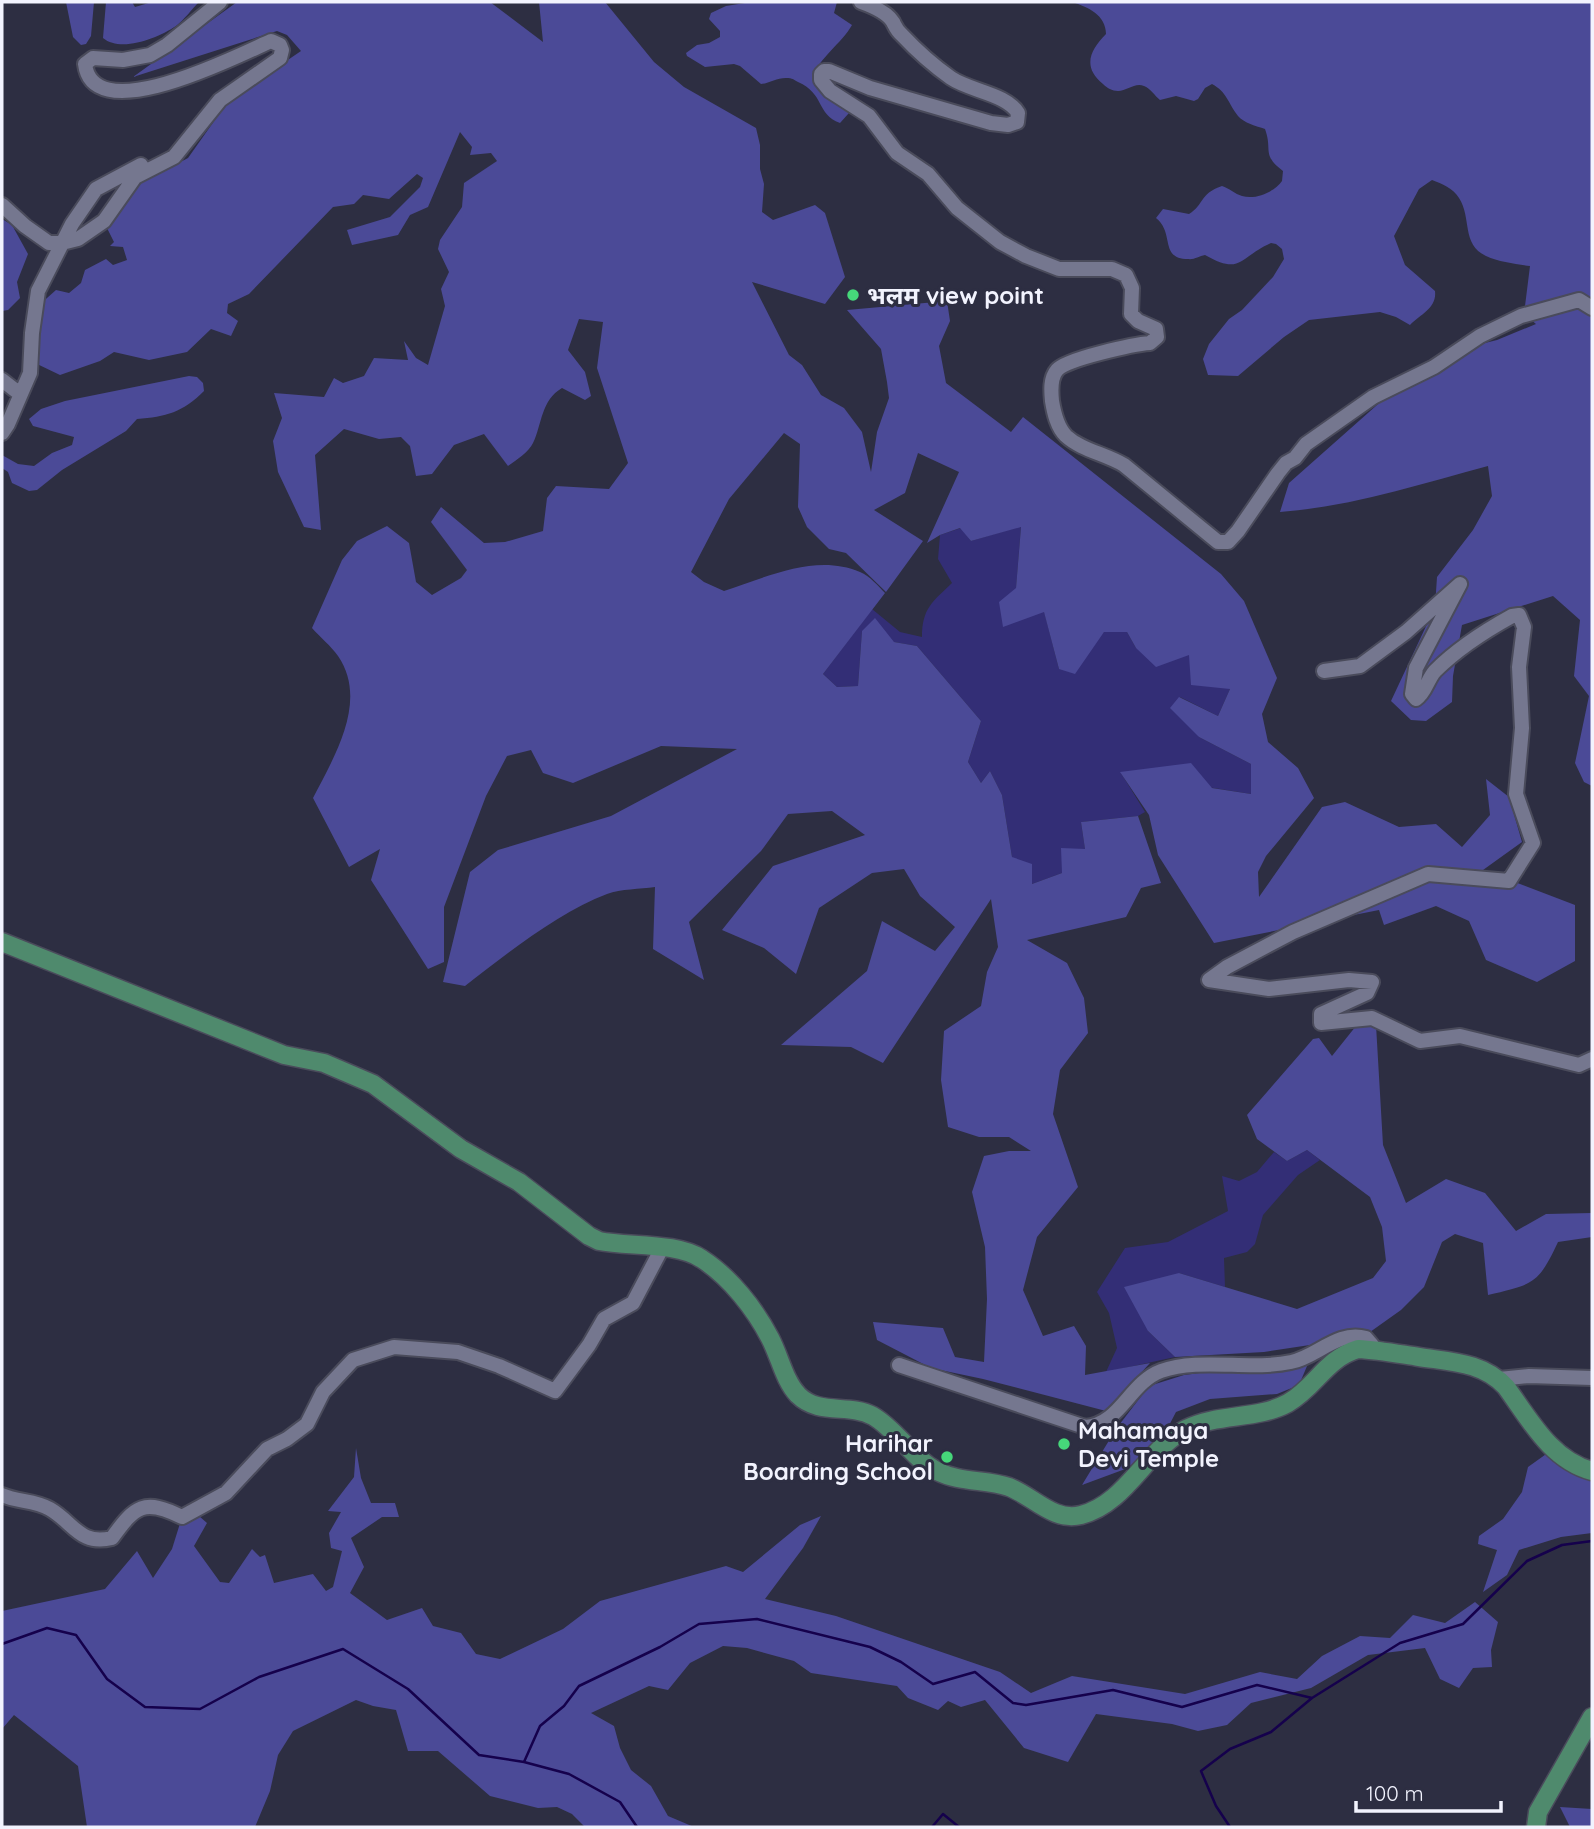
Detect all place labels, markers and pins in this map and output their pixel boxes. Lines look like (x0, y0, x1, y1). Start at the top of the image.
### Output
place label: भलम view point (867, 280, 1044, 310)
marker: भलम view point (845, 287, 861, 303)
place label: Mahamaya Devi Temple (1078, 1415, 1219, 1473)
place label: Harihar Boarding School (743, 1428, 933, 1486)
marker: Mahamaya Devi Temple (1056, 1436, 1072, 1452)
marker: Harihar Boarding School (939, 1449, 955, 1465)

